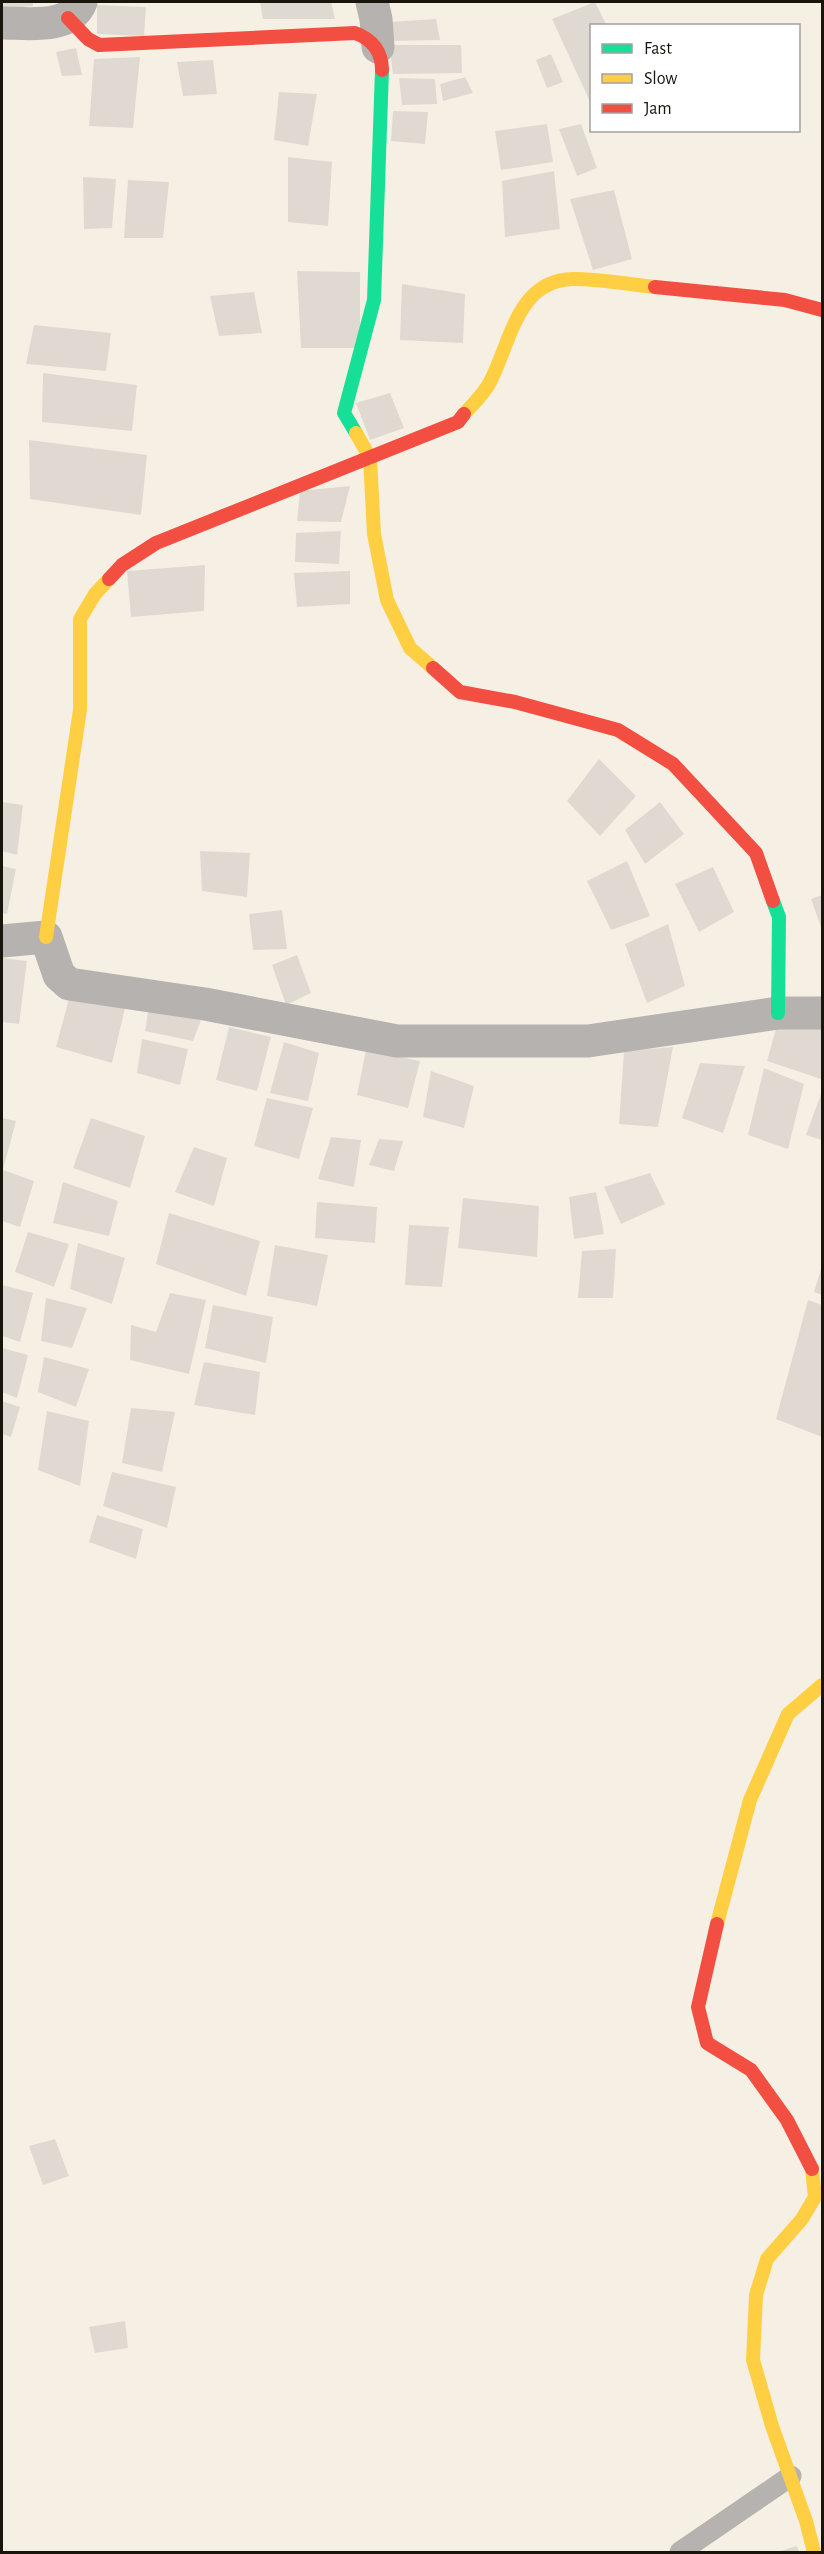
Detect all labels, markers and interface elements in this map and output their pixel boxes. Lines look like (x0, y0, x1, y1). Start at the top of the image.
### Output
legend (590, 24, 800, 132)
text: Fast (644, 40, 672, 58)
text: Slow (644, 70, 677, 88)
text: Jam (644, 100, 672, 118)

